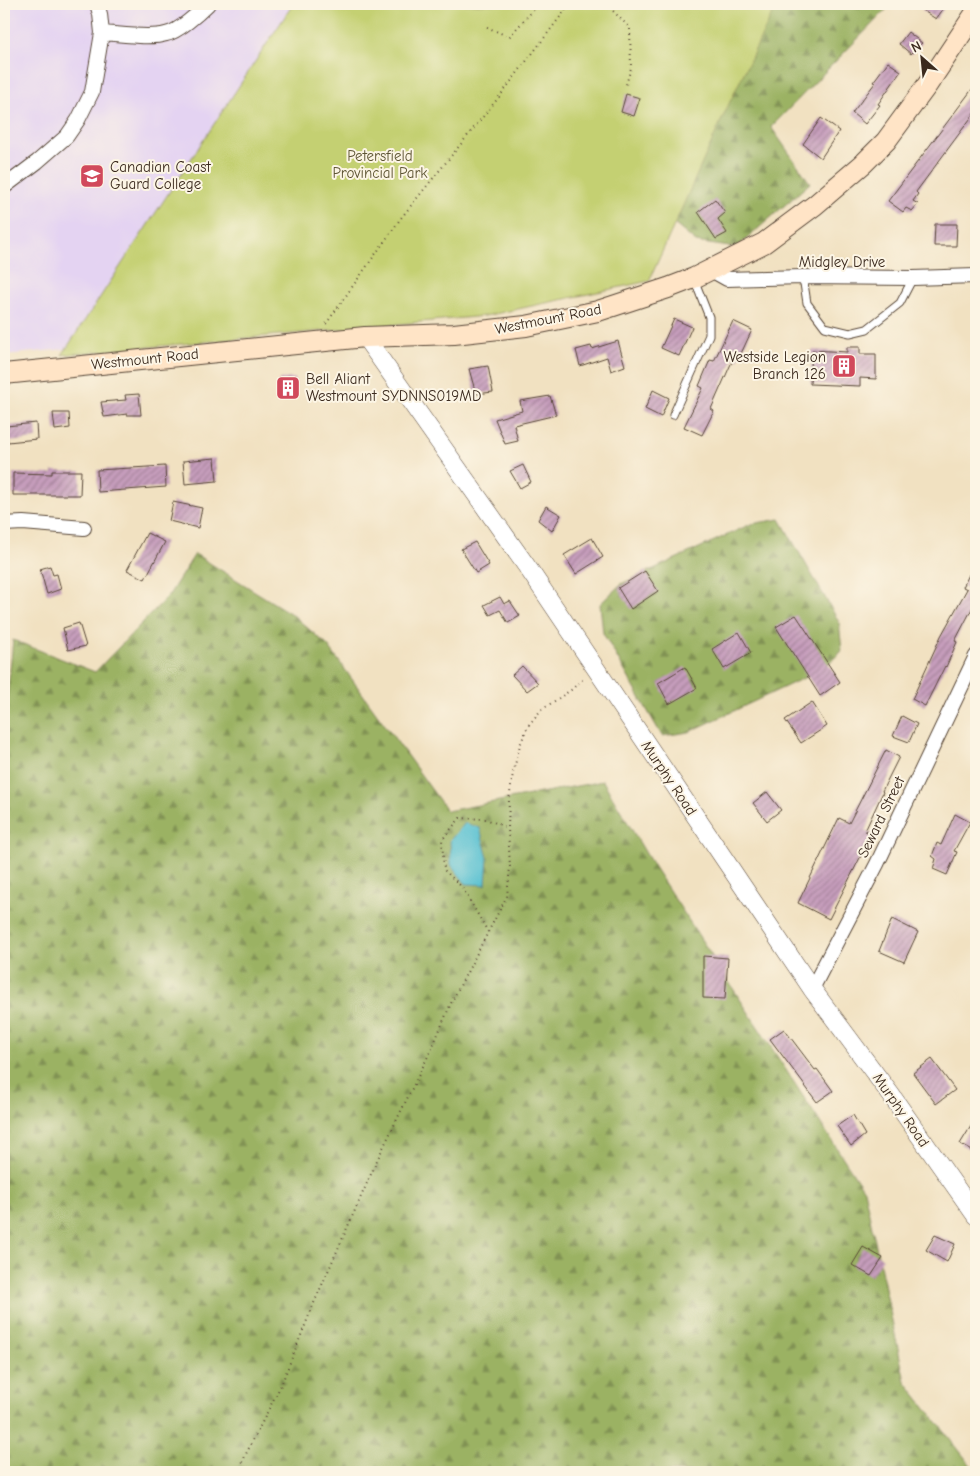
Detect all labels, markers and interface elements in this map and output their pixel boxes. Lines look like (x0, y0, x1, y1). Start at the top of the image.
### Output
north arrow (898, 32, 948, 82)
text: N (908, 37, 924, 57)
park label: Petersfield Provincial Park (332, 147, 428, 182)
place label: Canadian Coast Guard College (110, 158, 212, 193)
school or university icon: Canadian Coast Guard College (79, 163, 105, 189)
street label: Midgley Drive (799, 253, 886, 271)
street label: Westmount Road (493, 300, 603, 338)
street label: Westmount Road (90, 344, 200, 374)
place label: Westside Legion Branch 126 (724, 348, 826, 383)
building icon: Westside Legion Branch 126 (831, 353, 857, 379)
place label: Bell Aliant Westmount SYDNNS019MD (306, 370, 481, 405)
building icon: Bell Aliant Westmount SYDNNS019MD (275, 375, 301, 401)
street label: Murphy Road (637, 737, 701, 819)
street label: Seward Street (854, 773, 909, 861)
street label: Murphy Road (869, 1069, 933, 1151)

